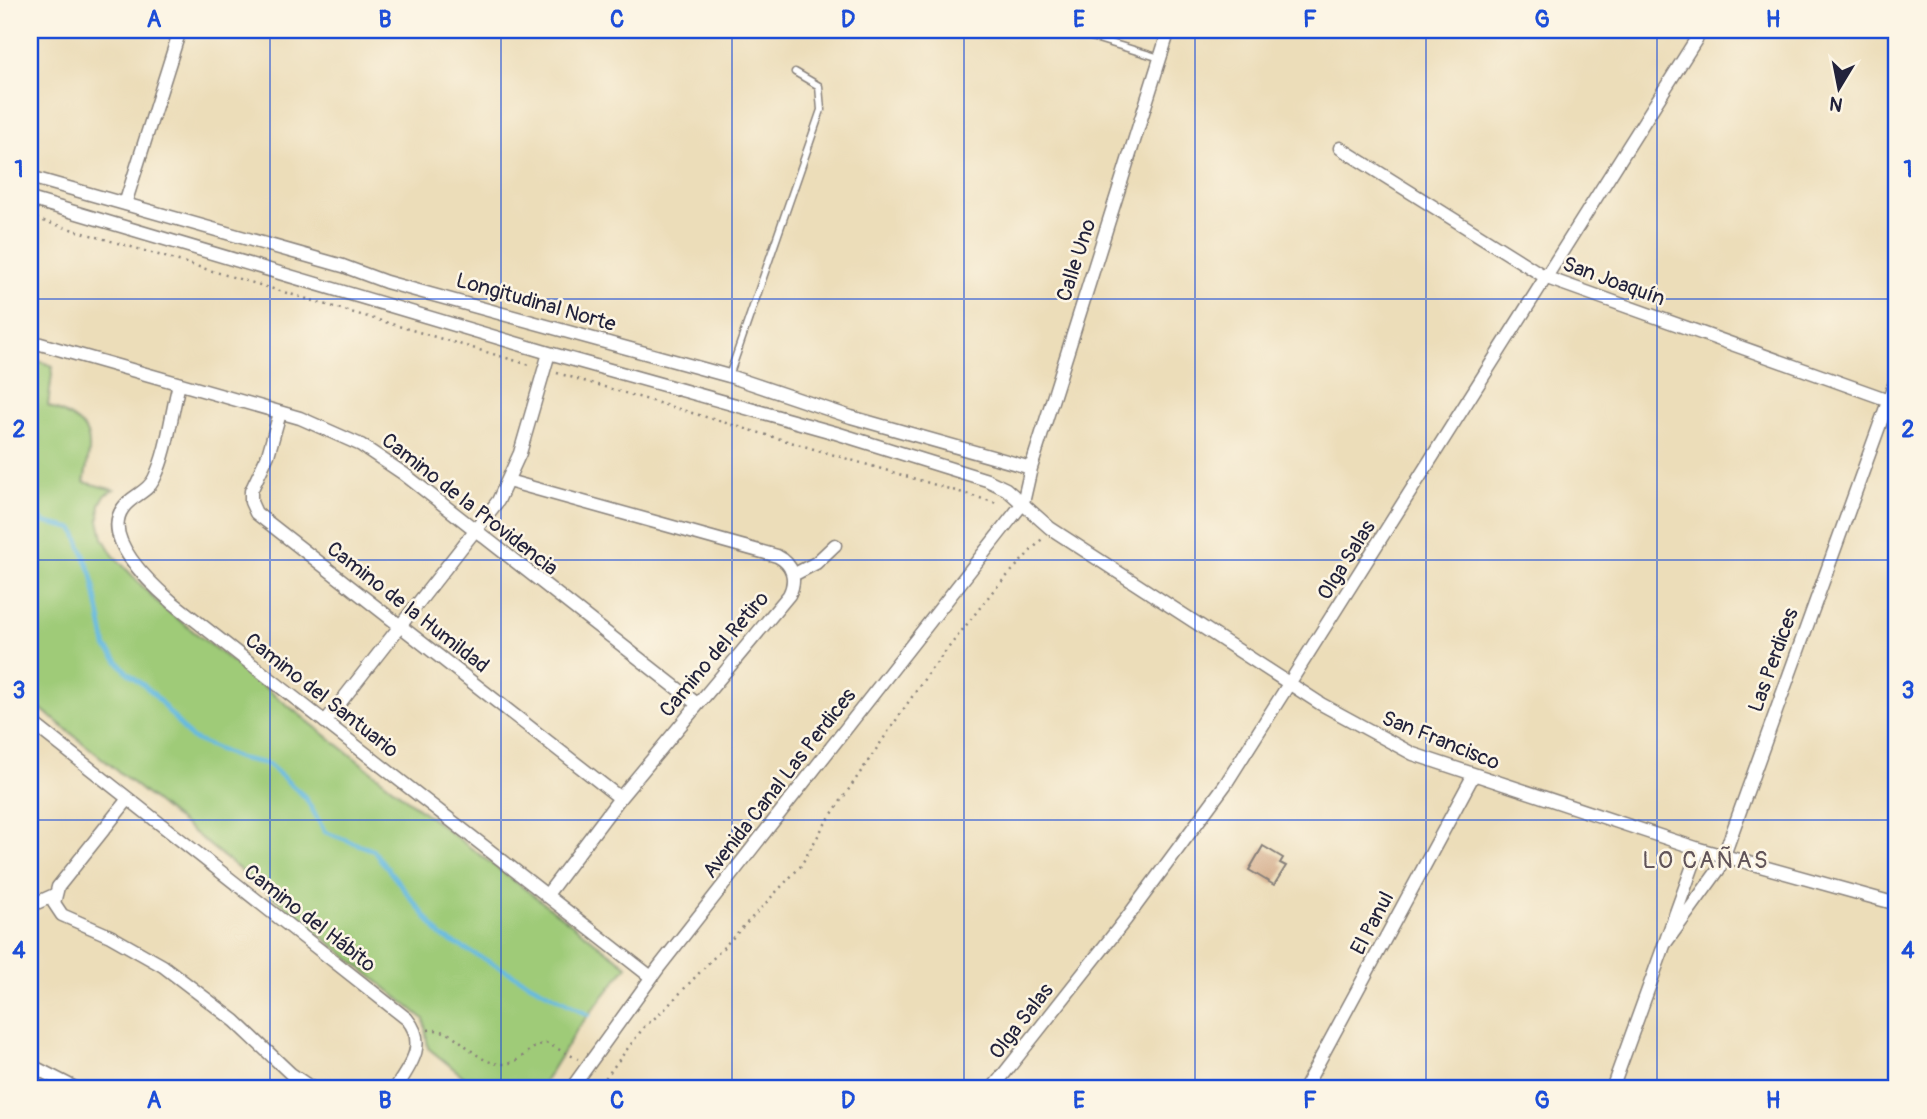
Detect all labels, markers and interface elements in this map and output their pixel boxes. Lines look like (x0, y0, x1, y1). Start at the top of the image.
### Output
text: A (147, 5, 162, 34)
text: B (378, 5, 392, 34)
text: C (610, 5, 624, 34)
text: D (841, 5, 855, 34)
text: E (1073, 5, 1085, 34)
text: F (1303, 5, 1317, 34)
text: G (1534, 5, 1550, 34)
text: H (1766, 5, 1780, 34)
north arrow (1804, 52, 1874, 122)
text: N (1828, 91, 1845, 117)
text: 1 (15, 155, 24, 184)
text: 1 (1904, 155, 1913, 184)
street label: Calle Uno (1050, 216, 1102, 305)
street label: San Joaquín (1559, 250, 1669, 312)
street label: Longitudinal Norte (453, 267, 619, 338)
text: 2 (13, 415, 26, 444)
text: 2 (1902, 415, 1915, 444)
street label: Camino de la Providencia (376, 427, 563, 582)
street label: Olga Salas (1311, 515, 1382, 605)
street label: Camino de la Humildad (321, 536, 494, 679)
street label: Camino del Retiro (654, 586, 775, 723)
street label: Las Perdices (1742, 604, 1805, 716)
street label: Camino del Santuario (239, 627, 404, 764)
text: 3 (13, 676, 25, 705)
text: 3 (1902, 676, 1914, 705)
street label: Avenida Canal Las Perdices (697, 682, 863, 884)
street label: San Francisco (1378, 705, 1504, 776)
district label: LO CAÑAS (1642, 846, 1770, 875)
street label: Camino del Hábito (238, 858, 381, 978)
street label: El Panul (1345, 887, 1400, 960)
text: 4 (12, 936, 26, 965)
text: 4 (1901, 936, 1915, 965)
street label: Olga Salas (983, 977, 1060, 1065)
text: A (147, 1086, 162, 1115)
text: B (378, 1086, 392, 1115)
text: C (610, 1086, 624, 1115)
text: D (841, 1086, 855, 1115)
text: E (1073, 1086, 1085, 1115)
text: F (1303, 1086, 1317, 1115)
text: G (1534, 1086, 1550, 1115)
text: H (1766, 1086, 1780, 1115)

